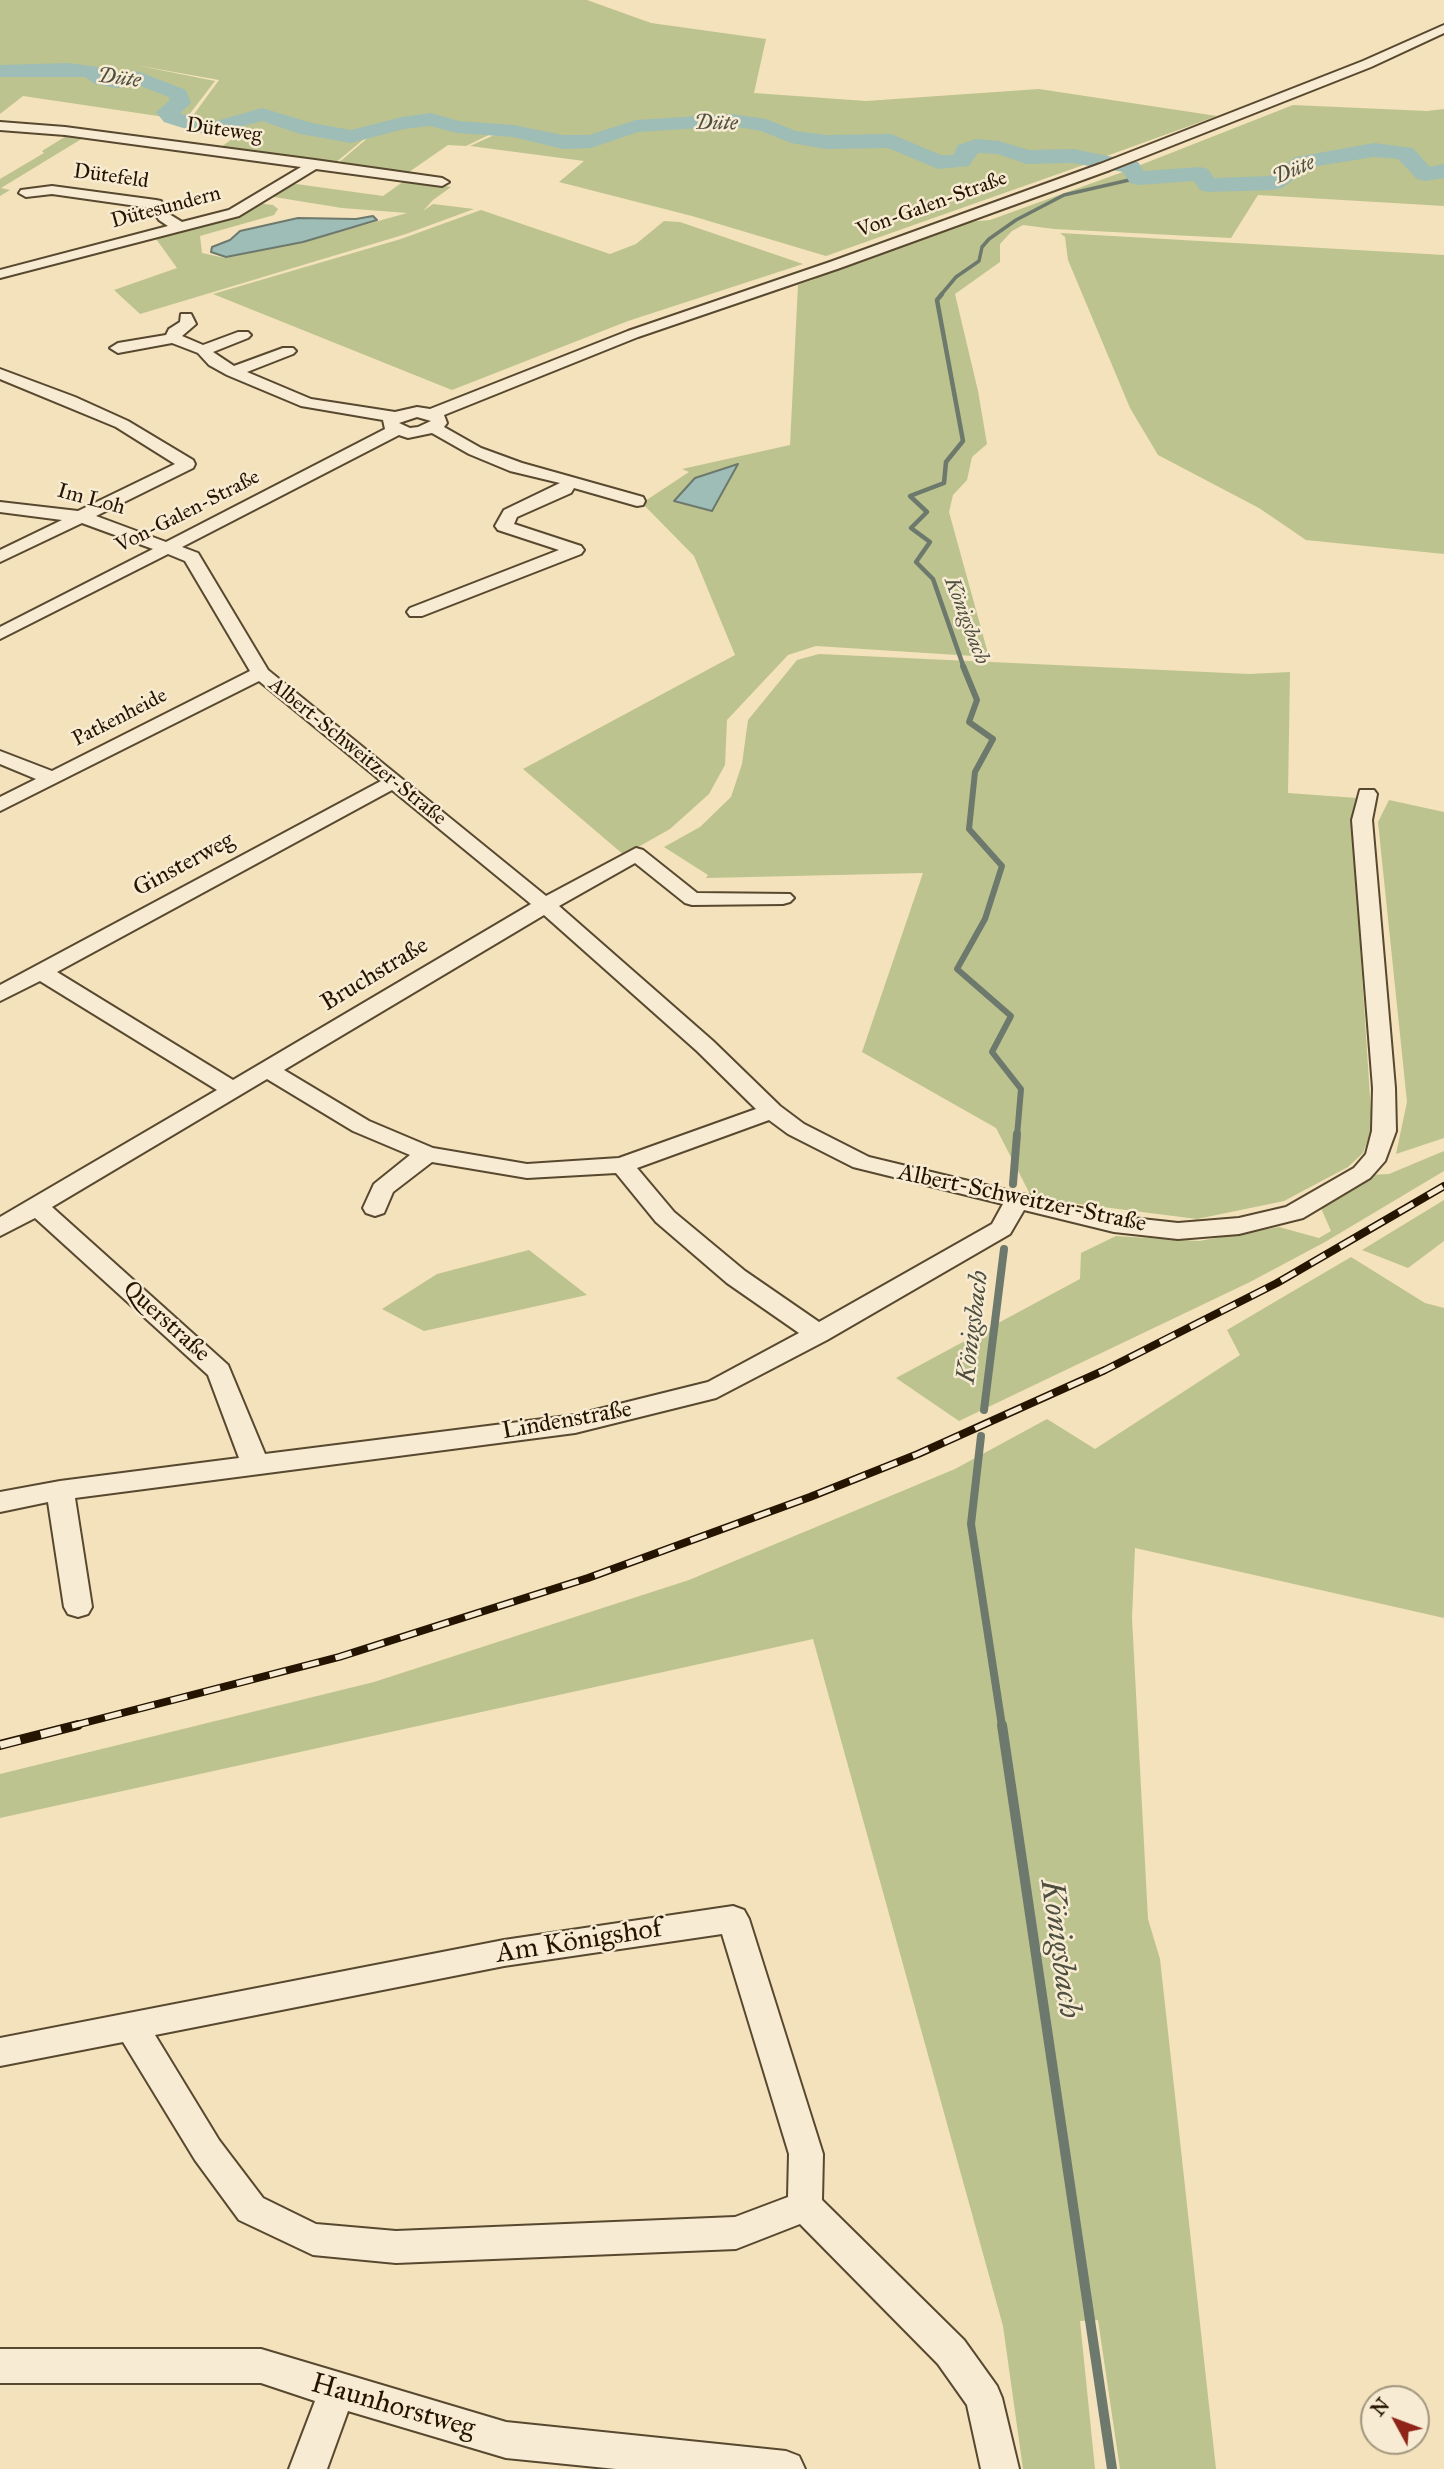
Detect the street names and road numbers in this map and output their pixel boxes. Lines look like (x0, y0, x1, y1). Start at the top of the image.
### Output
street label: Düteweg (185, 113, 263, 149)
street label: Dütefeld (72, 159, 150, 195)
street label: Von-Galen-Straße (853, 166, 1011, 244)
street label: Dütesundern (108, 181, 224, 235)
street label: Von-Galen-Straße (112, 465, 264, 559)
street label: Im Loh (54, 479, 128, 521)
street label: Albert-Schweitzer-Straße (263, 673, 451, 831)
street label: Patkenheide (68, 683, 172, 753)
street label: Ginsterweg (129, 826, 239, 904)
street label: Bruchstraße (316, 932, 434, 1018)
street label: Albert-Schweitzer-Straße (895, 1159, 1149, 1239)
street label: Querstraße (116, 1275, 216, 1369)
street label: Lindenstraße (500, 1395, 634, 1447)
street label: Am Königshof (494, 1912, 664, 1972)
street label: Haunhorstweg (307, 2368, 479, 2446)

